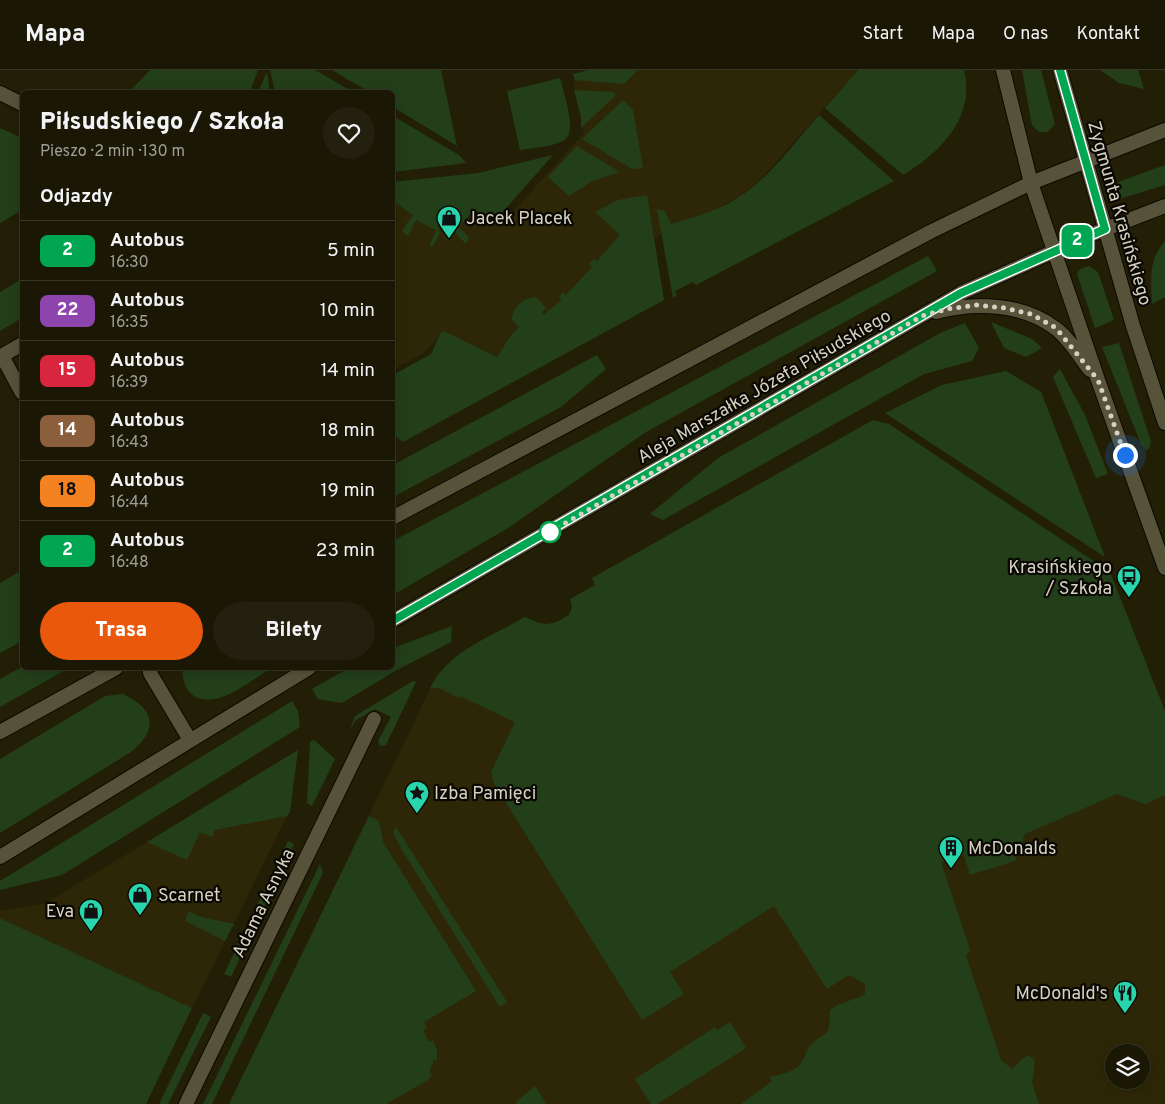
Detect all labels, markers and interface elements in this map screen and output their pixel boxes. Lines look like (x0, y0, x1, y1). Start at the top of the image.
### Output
text: Mapa (25, 20, 85, 50)
text: Start (862, 23, 903, 46)
text: Mapa (931, 23, 975, 46)
text: O nas (1003, 23, 1048, 46)
text: Kontakt (1076, 23, 1140, 46)
button: heart (323, 107, 375, 159)
text: Piłsudskiego / Szkoła (40, 108, 284, 138)
street label: Zygmunta Krasińskiego (1081, 119, 1156, 308)
text: Pieszo · 2 min · 130 m (40, 142, 185, 162)
text: Odjazdy (40, 185, 113, 209)
shop icon: Jacek Placek (436, 205, 462, 239)
place label: Jacek Placek (466, 208, 572, 231)
line badge: 2 (1061, 225, 1093, 257)
text: Autobus (110, 229, 185, 253)
text: 2 (1071, 229, 1083, 252)
text: 2 (62, 239, 73, 262)
text: 5 min (327, 239, 375, 263)
text: 16:30 (110, 253, 149, 273)
text: Autobus (110, 289, 185, 313)
text: 22 (56, 299, 79, 322)
text: 10 min (320, 299, 375, 323)
street label: Aleja Marszałka Józefa Piłsudskiego (634, 305, 896, 470)
text: 16:35 (110, 313, 149, 333)
text: Autobus (110, 349, 185, 373)
text: 15 (58, 359, 77, 382)
text: 14 min (320, 359, 375, 383)
text: 16:39 (110, 373, 148, 393)
text: Autobus (110, 409, 185, 433)
text: 14 (58, 419, 77, 442)
text: 18 min (320, 419, 375, 443)
text: 16:43 (110, 433, 149, 453)
your location (1113, 443, 1138, 468)
text: Autobus (110, 469, 185, 493)
text: 18 (58, 479, 77, 502)
text: 19 min (320, 479, 375, 503)
text: 16:44 (110, 493, 149, 513)
unlabelled marker (539, 521, 561, 543)
text: Autobus (110, 529, 185, 553)
text: 2 (62, 539, 73, 562)
text: 23 min (316, 539, 375, 563)
text: 16:48 (110, 553, 149, 573)
place label: Krasińskiego / Szkoła (1008, 557, 1112, 601)
bus stop icon: Krasińskiego / Szkoła (1116, 564, 1142, 598)
button: Trasa (40, 602, 203, 660)
button: Bilety (213, 602, 375, 660)
place icon: Izba Pamięci (404, 780, 430, 814)
place label: Izba Pamięci (434, 783, 536, 806)
building icon: McDonalds (938, 835, 964, 869)
place label: McDonalds (968, 838, 1057, 861)
street label: Adama Asnyka (228, 845, 301, 962)
shop icon: Scarnet (127, 882, 153, 916)
place label: Scarnet (158, 885, 221, 908)
shop icon: Eva (78, 898, 104, 932)
place label: Eva (46, 901, 74, 924)
restaurant icon: McDonald's (1112, 980, 1138, 1014)
place label: McDonald's (1016, 983, 1108, 1006)
map controls (1105, 1044, 1150, 1089)
button: layers (1105, 1044, 1150, 1089)

